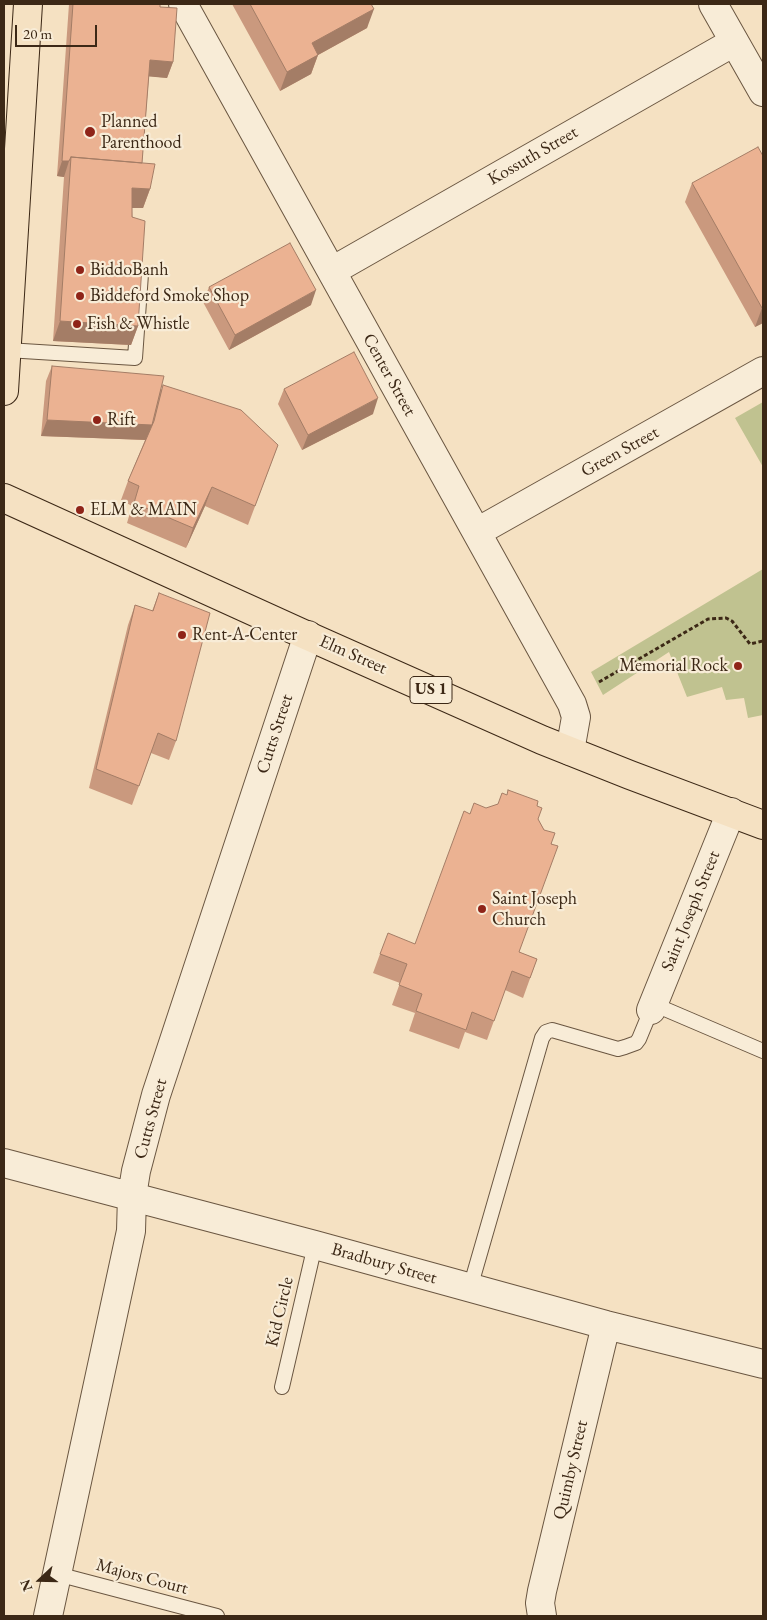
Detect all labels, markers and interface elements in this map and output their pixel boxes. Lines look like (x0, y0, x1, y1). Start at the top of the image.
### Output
scale bar (18, 15, 100, 47)
text: 20 m (23, 24, 52, 43)
place label: Planned Parenthood (101, 111, 182, 154)
street label: Kossuth Street (484, 122, 582, 190)
marker: Planned Parenthood (83, 125, 97, 139)
place label: BiddoBanh (90, 259, 169, 281)
marker: BiddoBanh (74, 264, 86, 276)
place label: Biddeford Smoke Shop (90, 285, 249, 307)
marker: Biddeford Smoke Shop (74, 290, 86, 302)
place label: Fish & Whistle (87, 313, 189, 335)
marker: Fish & Whistle (71, 318, 83, 330)
street label: Center Street (357, 330, 421, 420)
place label: Rift (107, 409, 136, 431)
marker: Rift (91, 414, 103, 426)
street label: Green Street (577, 422, 663, 482)
place label: ELM & MAIN (90, 499, 197, 521)
marker: ELM & MAIN (74, 504, 86, 516)
place label: Rent-A-Center (192, 624, 297, 646)
marker: Rent-A-Center (176, 629, 188, 641)
street label: Elm Street (316, 631, 390, 679)
place label: Memorial Rock (619, 655, 728, 677)
marker: Memorial Rock (732, 660, 744, 672)
road number: US 1 (410, 676, 452, 704)
street label: Cutts Street (252, 691, 298, 777)
street label: Saint Joseph Street (657, 848, 725, 974)
place label: Saint Joseph Church (492, 888, 577, 931)
marker: Saint Joseph Church (476, 903, 488, 915)
street label: Cutts Street (130, 1076, 172, 1162)
street label: Bradbury Street (329, 1239, 439, 1289)
street label: Kid Circle (261, 1275, 299, 1349)
street label: Quimby Street (549, 1418, 593, 1522)
street label: Majors Court (94, 1554, 190, 1600)
north arrow (15, 1555, 65, 1605)
text: N (16, 1577, 36, 1594)

